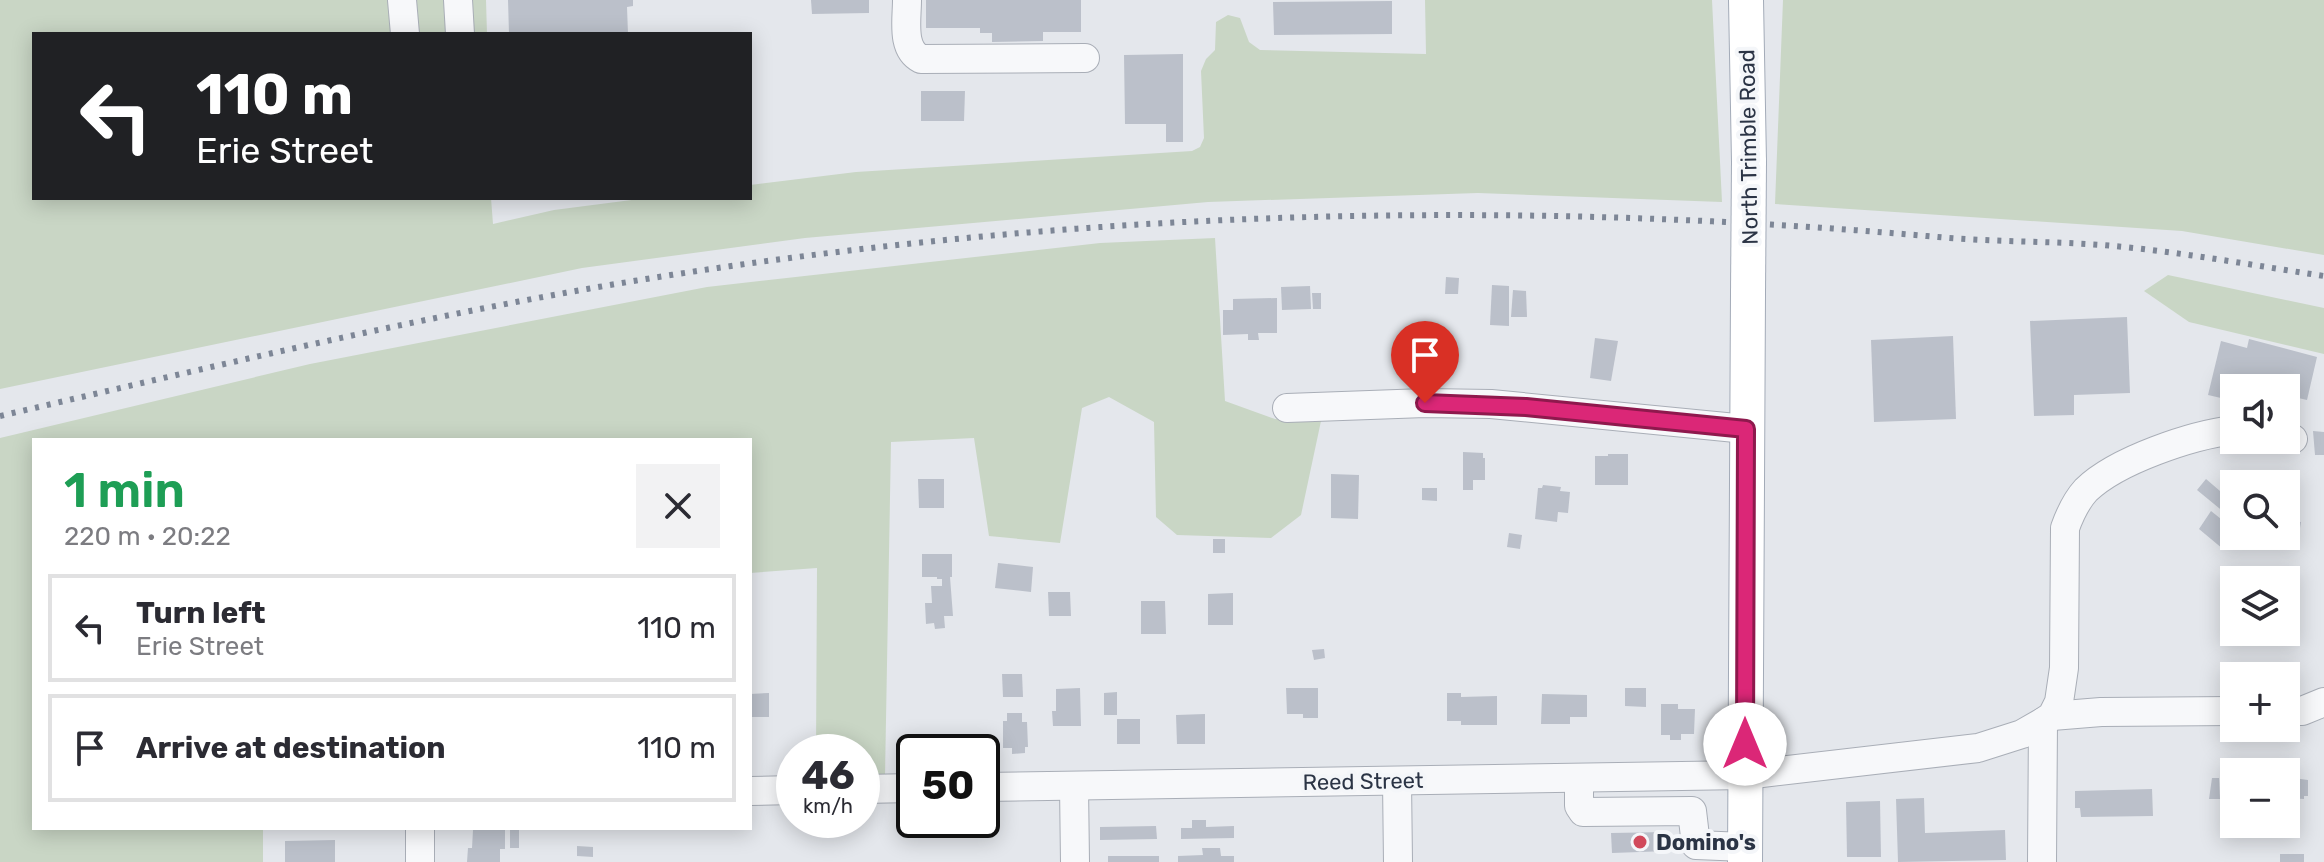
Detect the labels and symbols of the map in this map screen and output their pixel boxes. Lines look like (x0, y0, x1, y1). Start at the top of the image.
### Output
street label: North Trimble Road (1733, 49, 1764, 245)
pin (1391, 321, 1459, 403)
position arrow (1703, 702, 1787, 786)
speed limit sign: 50 (896, 734, 1000, 838)
street label: Reed Street (1302, 767, 1424, 796)
place label: Domino's (1656, 829, 1756, 856)
marker: Domino's (1631, 833, 1649, 851)

